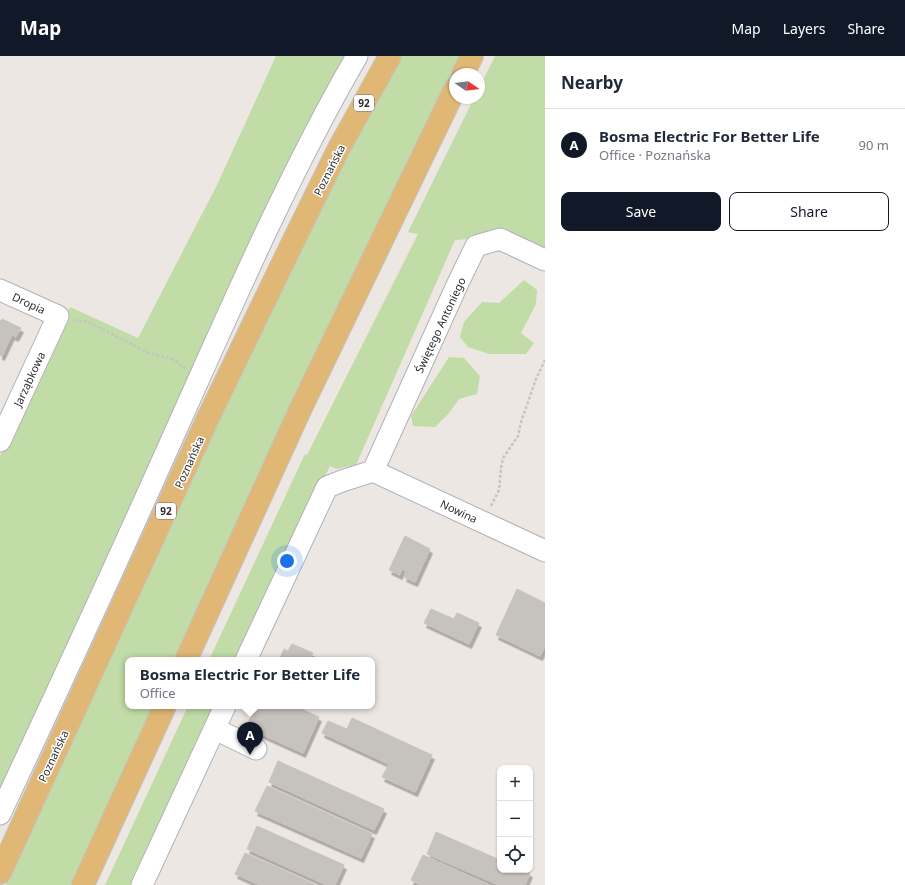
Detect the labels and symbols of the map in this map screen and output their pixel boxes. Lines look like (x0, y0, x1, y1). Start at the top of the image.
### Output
north arrow (449, 68, 485, 104)
road number: 92 (354, 95, 374, 111)
street label: Poznańska (310, 142, 348, 198)
street label: Świętego Antoniego (411, 274, 469, 375)
street label: Dropia (10, 289, 48, 317)
street label: Jarząbkowa (9, 349, 48, 410)
street label: Poznańska (171, 434, 207, 490)
street label: Nowina (438, 496, 480, 526)
road number: 92 (156, 503, 176, 519)
your location (277, 551, 297, 571)
pin: A (237, 722, 263, 755)
street label: Poznańska (34, 728, 72, 784)

